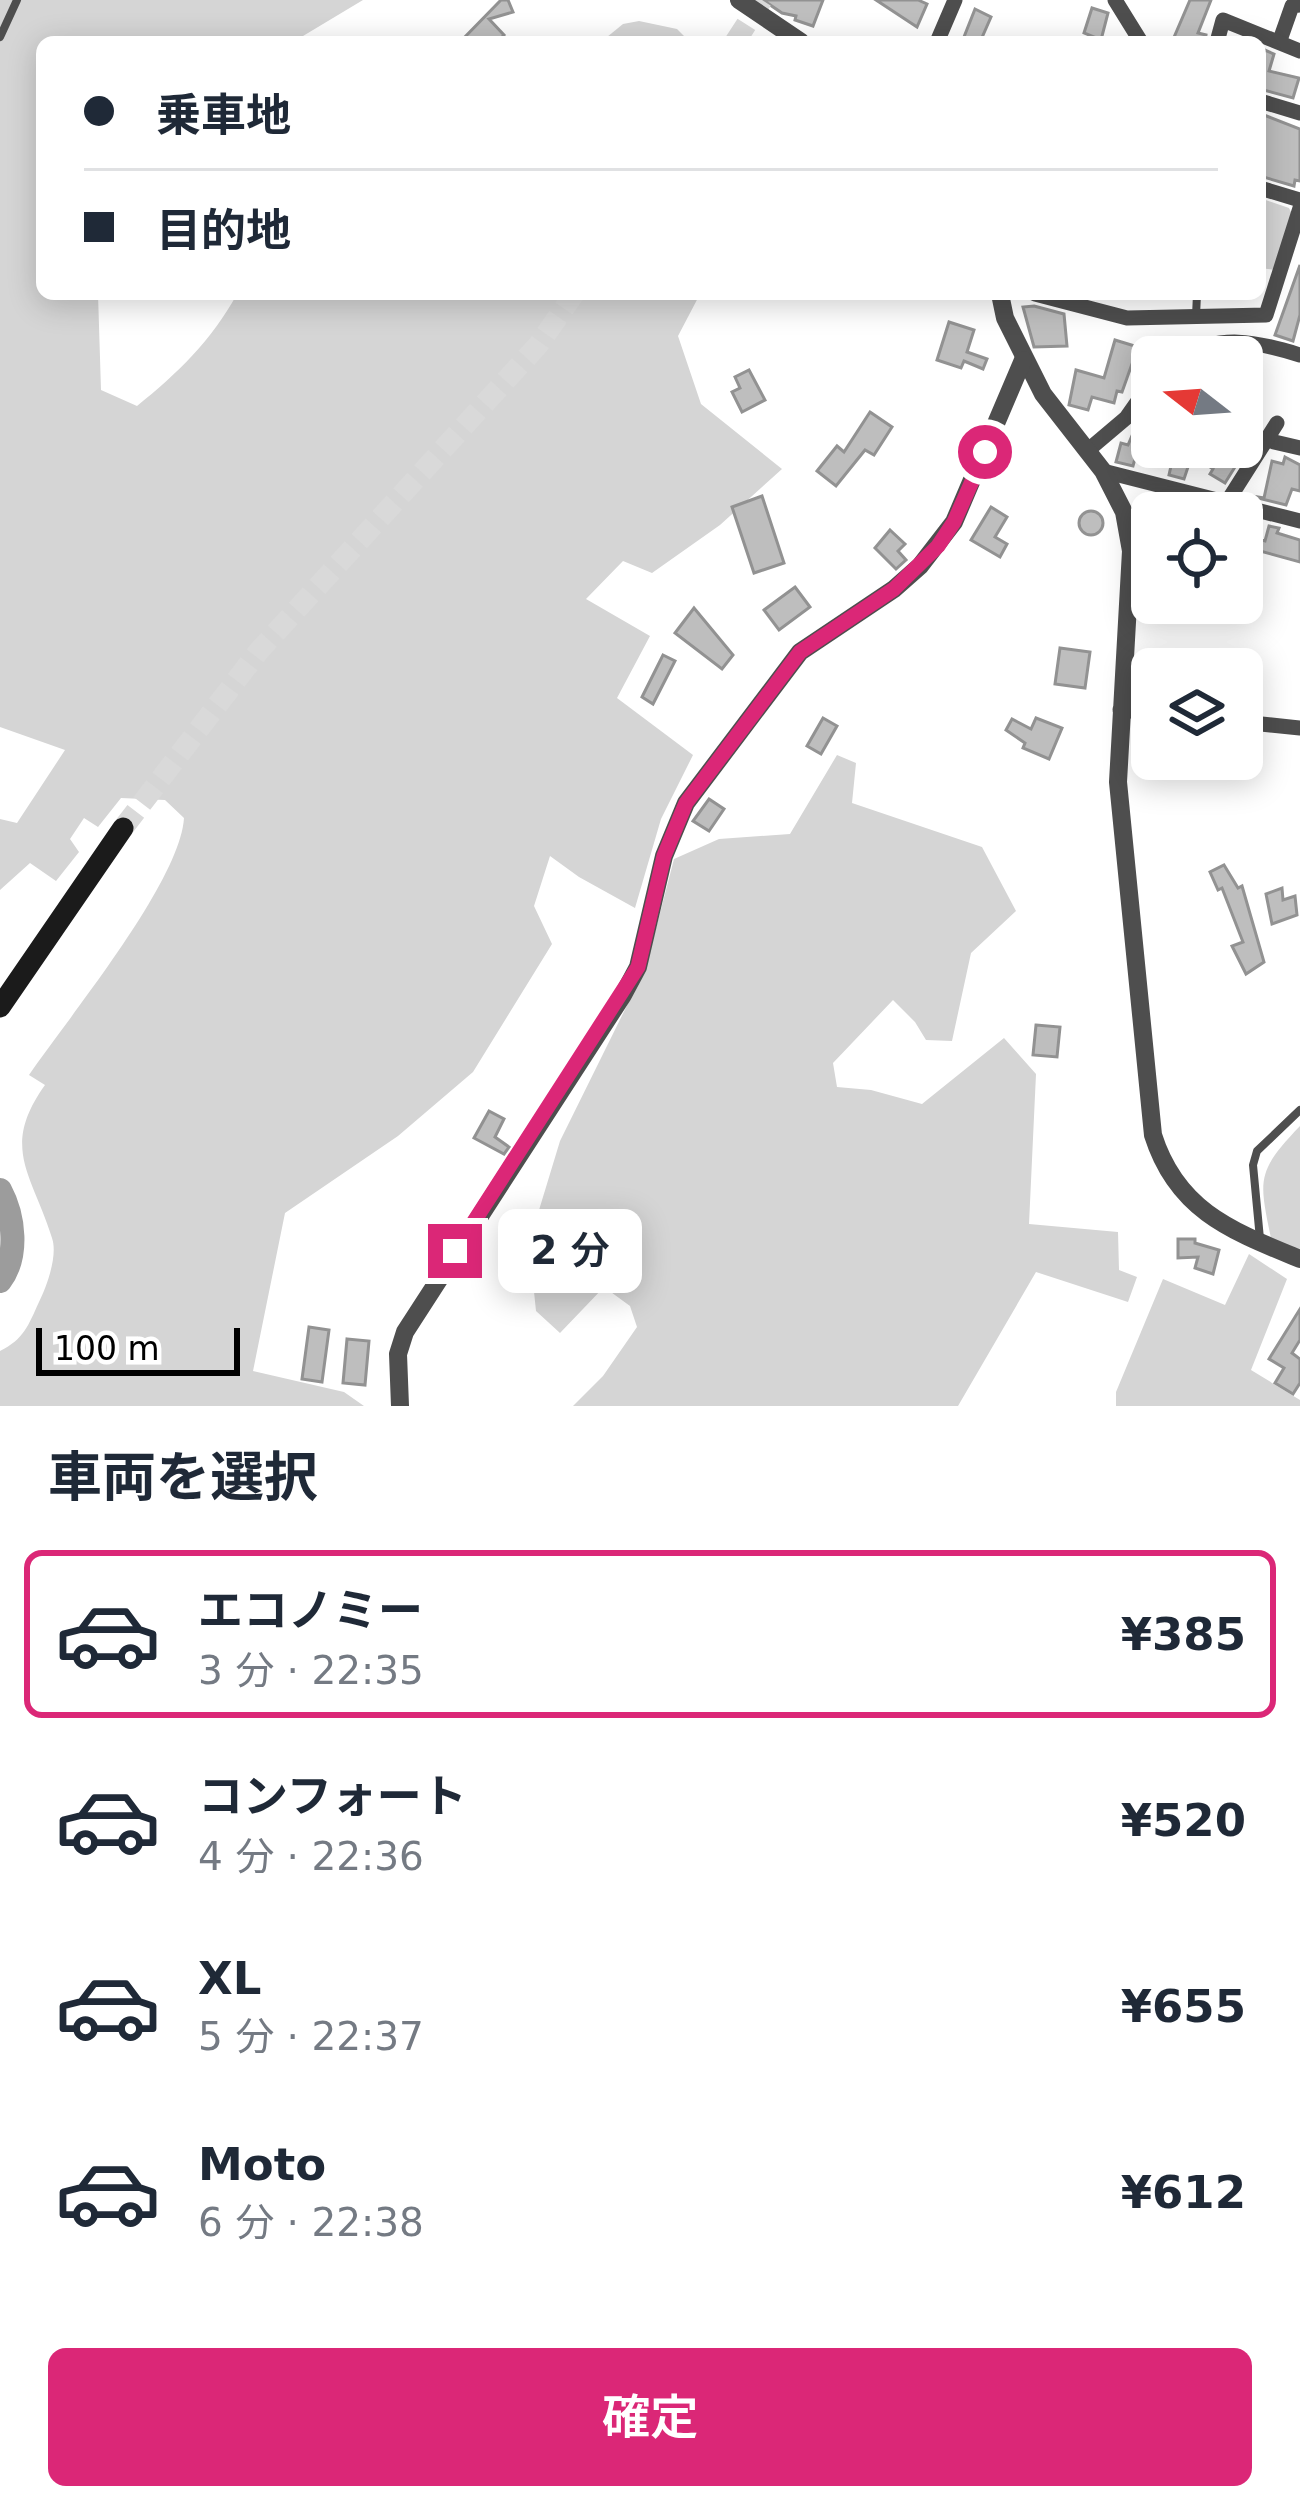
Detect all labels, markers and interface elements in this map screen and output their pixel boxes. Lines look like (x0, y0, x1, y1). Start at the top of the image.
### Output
text: 乗車地 (156, 89, 291, 142)
text: 目的地 (156, 204, 291, 257)
north arrow (1131, 336, 1263, 468)
map controls (1131, 336, 1263, 780)
route start (958, 425, 1012, 479)
button: locate (1131, 492, 1263, 624)
button: layers (1131, 648, 1263, 780)
callout: 2 分 (497, 1209, 641, 1293)
route end (428, 1224, 482, 1278)
text: 2 分 (530, 1228, 610, 1273)
scale bar (36, 1322, 240, 1375)
text: 100 m (54, 1329, 160, 1368)
text: 車両を選択 (48, 1446, 318, 1509)
icon: car (54, 1580, 162, 1688)
text: エコノミー (198, 1584, 423, 1637)
text: ¥385 (1121, 1608, 1246, 1661)
text: 3 分 · 22:35 (198, 1648, 424, 1693)
icon: car (54, 1766, 162, 1874)
text: コンフォート (198, 1770, 467, 1823)
text: ¥520 (1121, 1794, 1246, 1847)
text: 4 分 · 22:36 (198, 1834, 424, 1879)
icon: car (54, 1952, 162, 2060)
text: XL (198, 1952, 261, 2005)
text: ¥655 (1121, 1980, 1246, 2033)
text: 5 分 · 22:37 (198, 2014, 424, 2059)
icon: car (54, 2138, 162, 2246)
text: Moto (198, 2138, 326, 2191)
text: ¥612 (1121, 2166, 1246, 2219)
text: 6 分 · 22:38 (198, 2200, 424, 2245)
button: 確定 (48, 2348, 1252, 2486)

